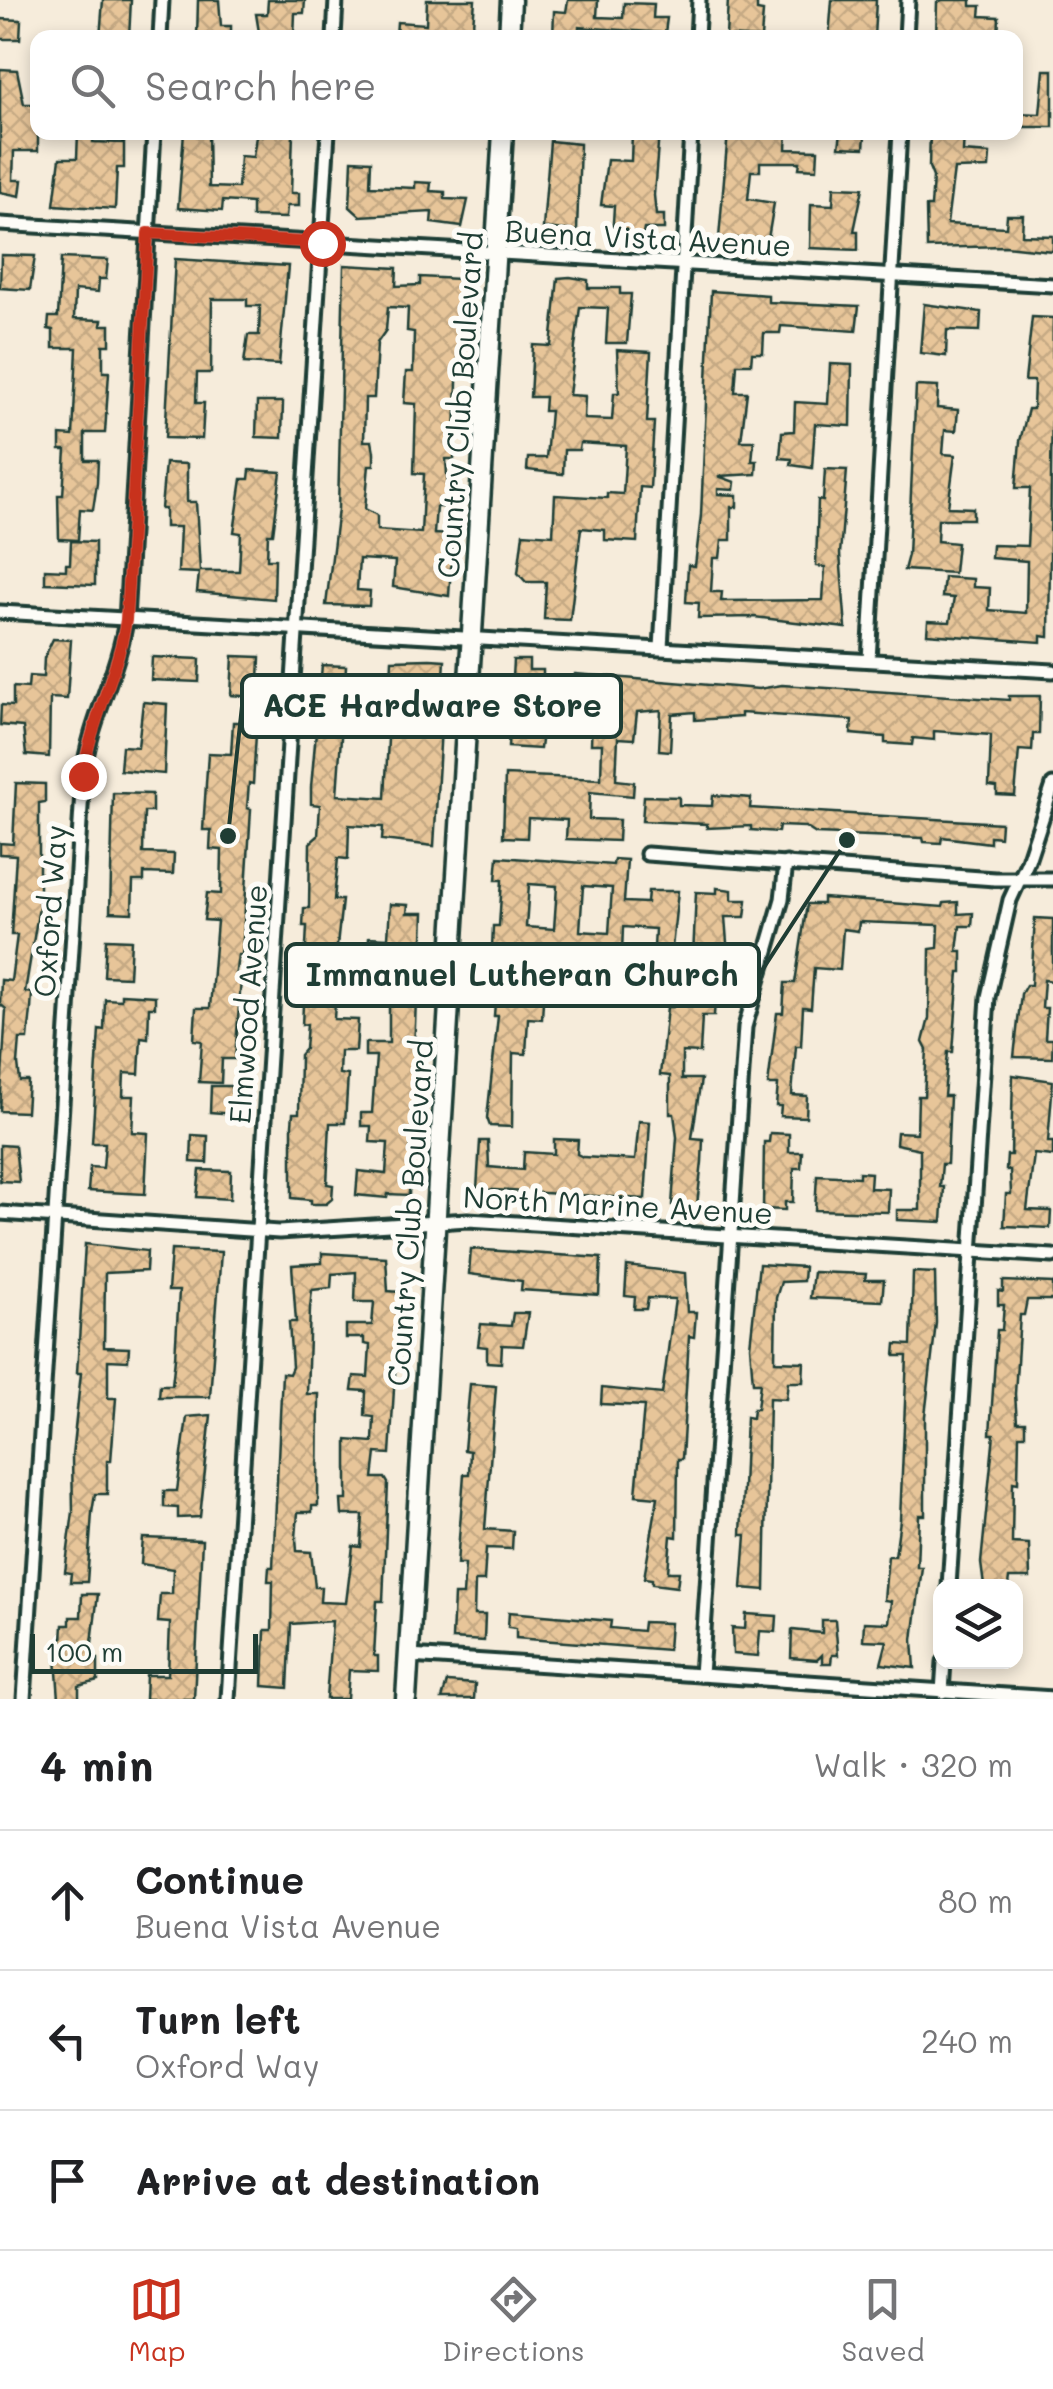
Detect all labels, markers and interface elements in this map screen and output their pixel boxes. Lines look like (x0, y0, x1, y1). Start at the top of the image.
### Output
search box (30, 30, 1023, 140)
icon: search (65, 58, 120, 113)
text: Search here (145, 60, 376, 110)
street label: Buena Vista Avenue (504, 210, 792, 264)
route start (300, 221, 346, 267)
street label: Country Club Boulevard (427, 230, 491, 580)
callout: ACE Hardware Store (242, 675, 621, 737)
text: ACE Hardware Store (262, 683, 602, 725)
route end (61, 754, 107, 800)
street label: Oxford Way (23, 823, 75, 999)
street label: Elmwood Avenue (219, 883, 275, 1125)
callout: Immanuel Lutheran Church (286, 944, 759, 1006)
text: Immanuel Lutheran Church (306, 952, 738, 994)
street label: Country Club Boulevard (377, 1038, 441, 1388)
street label: North Marine Avenue (462, 1176, 774, 1232)
map controls (933, 1579, 1023, 1669)
button: layers (933, 1579, 1023, 1669)
scale bar (30, 1629, 258, 1674)
text: 100 m (45, 1633, 123, 1669)
text: 4 min (40, 1737, 153, 1792)
text: Walk · 320 m (813, 1743, 1013, 1785)
text: Continue (135, 1854, 304, 1904)
icon: ahead (40, 1873, 95, 1928)
text: 80 m (938, 1879, 1013, 1921)
text: Buena Vista Avenue (135, 1904, 441, 1946)
text: Turn left (135, 1994, 301, 2044)
icon: left (40, 2013, 95, 2068)
text: 240 m (921, 2019, 1013, 2061)
text: Oxford Way (135, 2044, 319, 2086)
icon: arrive (40, 2153, 95, 2208)
text: Arrive at destination (135, 2155, 540, 2205)
tab: Map (128, 2272, 185, 2368)
tab: Directions (442, 2272, 585, 2368)
tab: Saved (841, 2272, 925, 2368)

